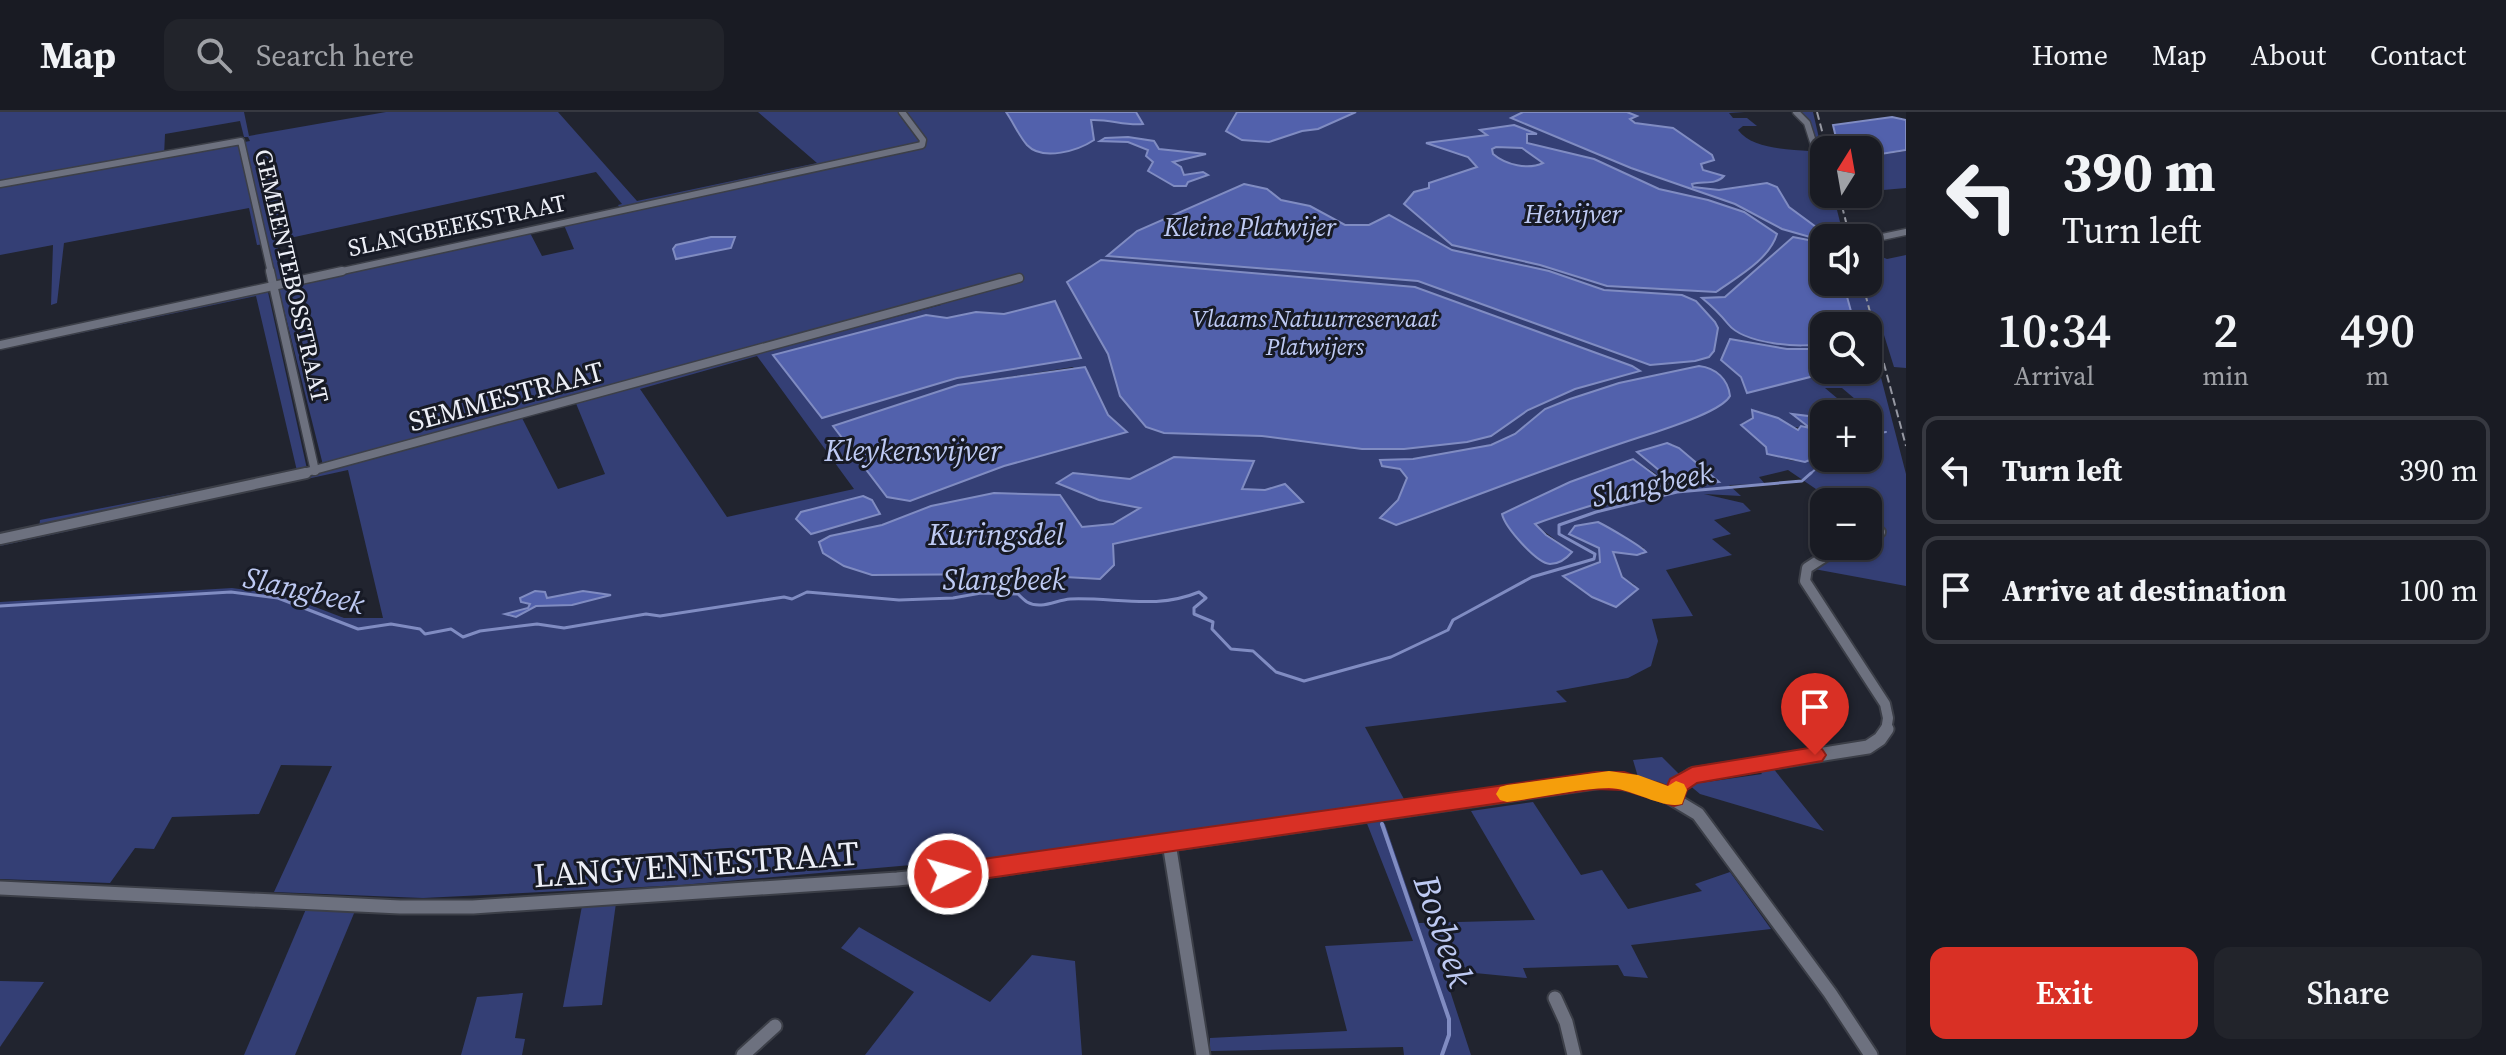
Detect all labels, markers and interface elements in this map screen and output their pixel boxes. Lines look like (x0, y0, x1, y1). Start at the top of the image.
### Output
search box (164, 19, 724, 91)
text: Map (40, 29, 116, 81)
icon: search (192, 33, 236, 77)
text: Search here (256, 35, 414, 76)
text: Home (2032, 36, 2108, 74)
text: Map (2152, 36, 2207, 74)
text: About (2251, 36, 2326, 74)
text: Contact (2370, 36, 2466, 74)
text: 390 m (2062, 133, 2216, 210)
north arrow (1810, 136, 1882, 208)
map controls (1810, 136, 1882, 560)
icon: left (1930, 144, 2034, 248)
street label: GEMEENTEBOSSTRAAT (247, 146, 337, 406)
street label: SLANGBEEKSTRAAT (345, 186, 570, 264)
water label: Heivijver (1523, 196, 1622, 232)
text: Turn left (2062, 206, 2201, 255)
water label: Kleine Platwijer (1163, 209, 1337, 245)
button: sound (1810, 224, 1882, 296)
text: 10:34 (1997, 297, 2111, 363)
text: 2 (2213, 297, 2238, 363)
text: 490 (2340, 297, 2415, 363)
park label: Vlaams Natuurreservaat Platwijers (1192, 302, 1439, 363)
button: search (1810, 312, 1882, 384)
street label: SEMMESTRAAT (404, 352, 608, 440)
text: Arrival (2014, 358, 2094, 394)
text: min (2202, 358, 2249, 394)
text: m (2366, 358, 2389, 394)
button: + (1810, 400, 1882, 472)
water label: Kleykensvijver (823, 430, 1003, 471)
icon: left (1934, 448, 1978, 492)
text: Turn left (2002, 450, 2122, 491)
text: 390 m (2399, 450, 2478, 491)
water label: Slangbeek (1588, 451, 1717, 517)
button: − (1810, 488, 1882, 560)
water label: Kuringsdel (927, 514, 1064, 555)
water label: Slangbeek (239, 556, 369, 624)
water label: Slangbeek (942, 559, 1066, 600)
icon: arrive (1934, 568, 1978, 612)
text: Arrive at destination (2002, 570, 2287, 611)
text: 100 m (2399, 570, 2478, 611)
pin (1781, 673, 1849, 755)
icon: arrive (1793, 685, 1837, 729)
street label: LANGVENNESTRAAT (532, 830, 860, 898)
position arrow (906, 832, 990, 916)
water label: Bosbeek (1402, 867, 1486, 995)
button: Exit (1930, 947, 2198, 1039)
button: Share (2214, 947, 2482, 1039)

